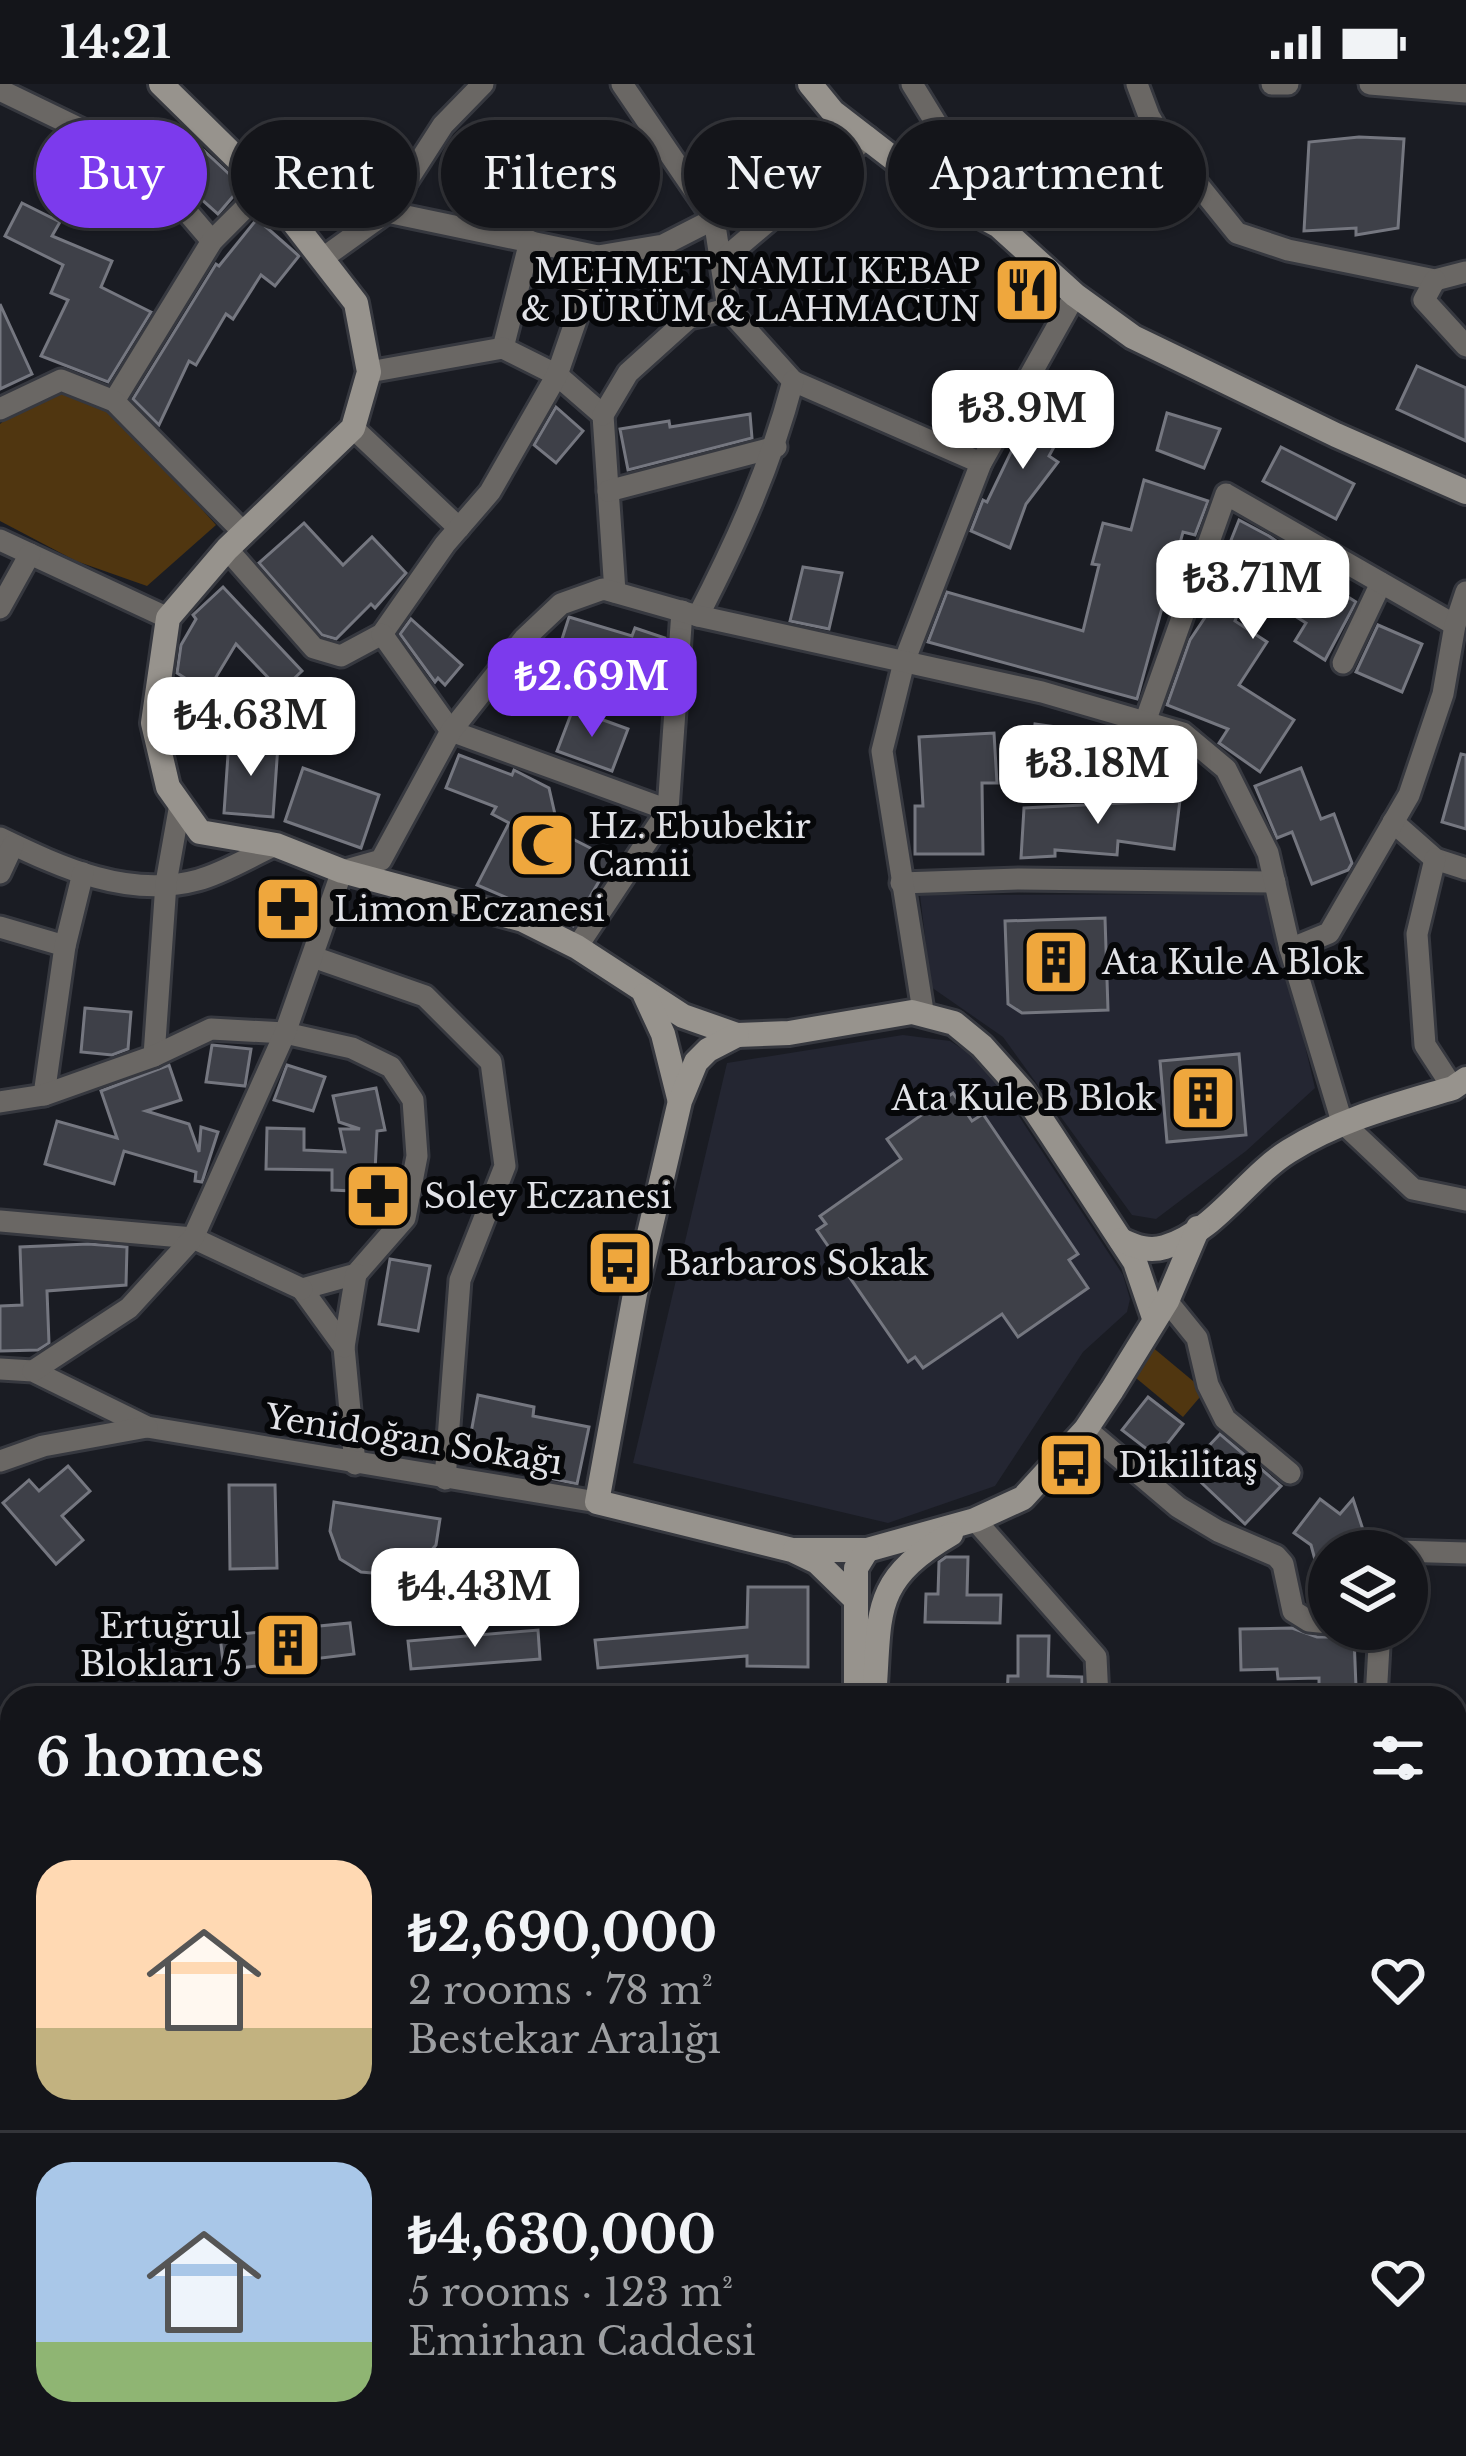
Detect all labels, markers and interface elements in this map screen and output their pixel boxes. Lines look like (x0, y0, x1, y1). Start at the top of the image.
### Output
text: 14:21 (60, 14, 171, 70)
chip: Buy (36, 120, 207, 228)
chip: Rent (231, 120, 417, 228)
chip: Filters (441, 120, 660, 228)
chip: New (684, 120, 864, 228)
chip: Apartment (888, 120, 1206, 228)
place label: MEHMET NAMLI KEBAP & DÜRÜM & LAHMACUN (521, 251, 980, 330)
restaurant icon: MEHMET NAMLI KEBAP & DÜRÜM & LAHMACUN (992, 255, 1062, 325)
pin: ₺3.9M (939, 370, 1107, 472)
text: ₺3.9M (959, 384, 1087, 433)
pin: ₺3.71M (1155, 540, 1351, 642)
text: ₺3.71M (1183, 554, 1323, 603)
pin: ₺2.69M (494, 638, 690, 740)
text: ₺2.69M (515, 652, 669, 701)
pin: ₺4.63M (153, 677, 349, 779)
text: ₺4.63M (174, 691, 328, 740)
pin: ₺3.18M (1000, 725, 1196, 827)
text: ₺3.18M (1026, 739, 1170, 788)
place label: Hz. Ebubekir Camii (588, 806, 811, 885)
mosque icon: Hz. Ebubekir Camii (507, 810, 577, 880)
pharmacy icon: Limon Eczanesi (253, 874, 323, 944)
place label: Limon Eczanesi (334, 889, 605, 930)
building icon: Ata Kule A Blok (1021, 927, 1091, 997)
place label: Ata Kule A Blok (1101, 942, 1365, 983)
building icon: Ata Kule B Blok (1168, 1063, 1238, 1133)
place label: Ata Kule B Blok (891, 1078, 1157, 1119)
pharmacy icon: Soley Eczanesi (343, 1161, 413, 1231)
place label: Soley Eczanesi (424, 1176, 672, 1217)
bus stop icon: Barbaros Sokak (585, 1228, 655, 1298)
place label: Barbaros Sokak (666, 1243, 929, 1284)
street label: Yenidoğan Sokağı (261, 1396, 565, 1483)
bus stop icon: Dikilitaş (1036, 1430, 1106, 1500)
place label: Dikilitaş (1118, 1445, 1258, 1486)
map controls (1308, 1530, 1428, 1650)
button: layers (1308, 1530, 1428, 1650)
pin: ₺4.43M (377, 1548, 573, 1650)
text: ₺4.43M (398, 1562, 552, 1611)
place label: Ertuğrul Blokları 5 (80, 1606, 242, 1685)
building icon: Ertuğrul Blokları 5 (253, 1610, 323, 1680)
icon: filters (1365, 1725, 1431, 1791)
text: 6 homes (36, 1727, 264, 1790)
text: ₺2,690,000 (408, 1902, 717, 1965)
icon: home (132, 1908, 276, 2052)
icon: heart (1365, 1947, 1431, 2013)
text: 2 rooms · 78 m² (408, 1966, 713, 2015)
text: Bestekar Aralığı (408, 2015, 721, 2064)
text: ₺4,630,000 (408, 2204, 716, 2267)
icon: home (132, 2210, 276, 2354)
icon: heart (1365, 2249, 1431, 2315)
text: 5 rooms · 123 m² (408, 2268, 733, 2317)
text: Emirhan Caddesi (408, 2317, 755, 2366)

